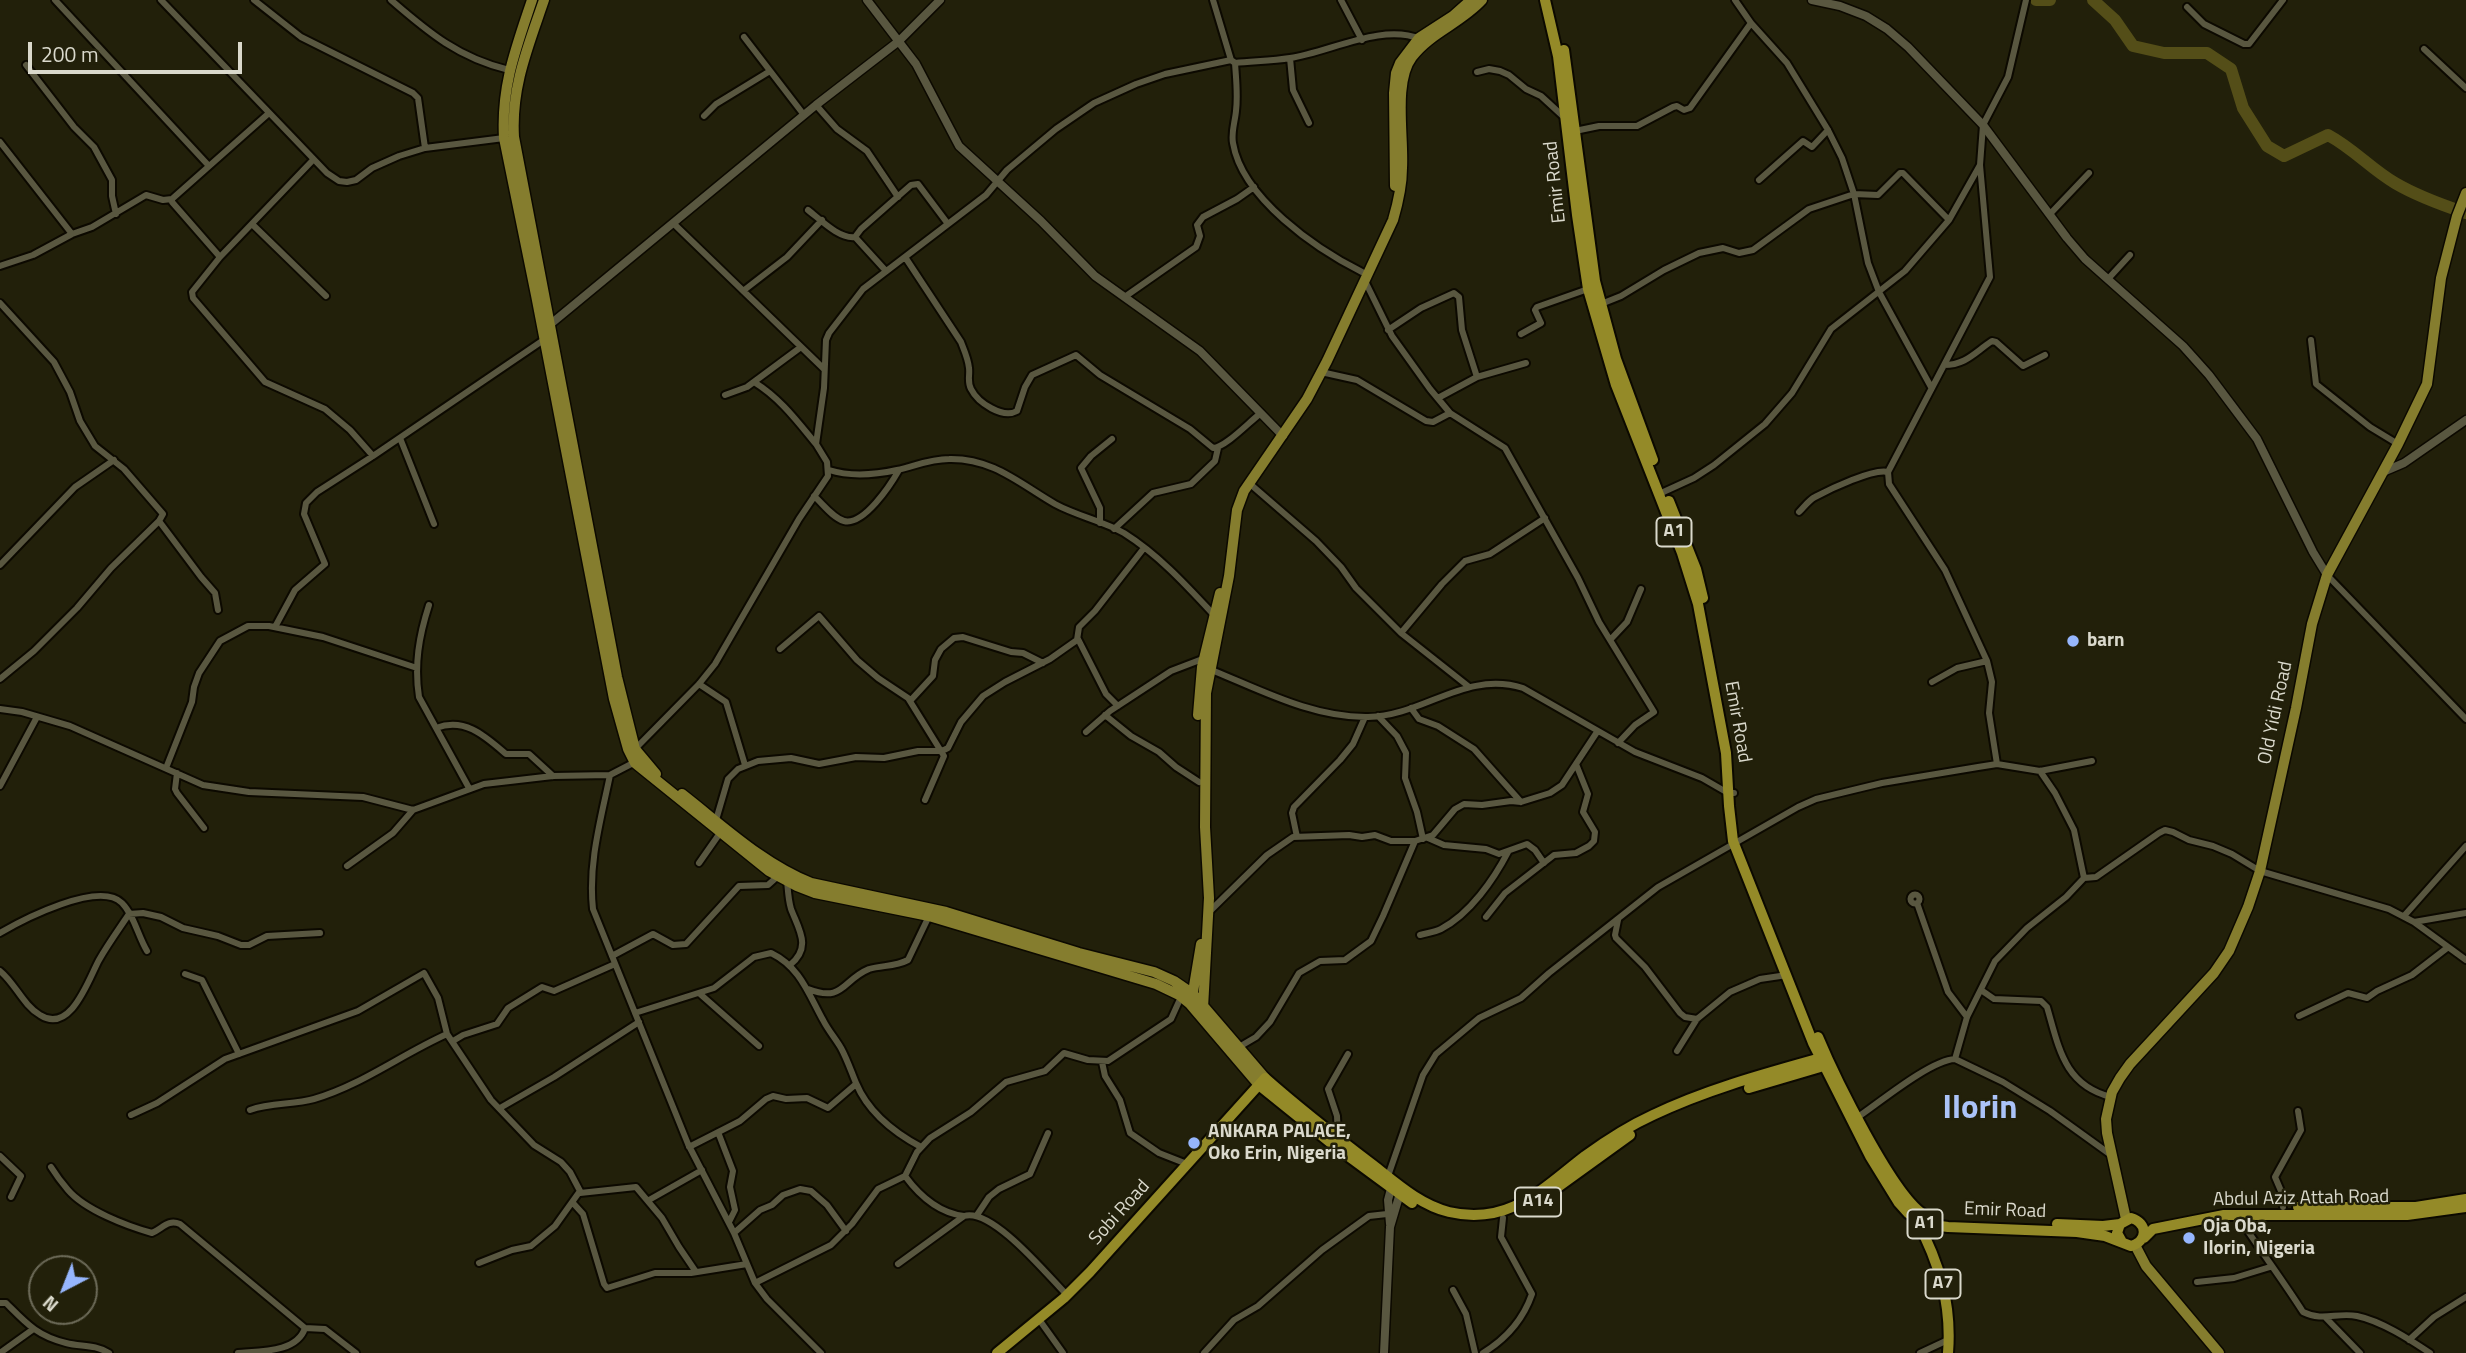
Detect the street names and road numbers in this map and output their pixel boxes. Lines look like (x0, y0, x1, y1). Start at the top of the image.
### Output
street label: Emir Road (1540, 140, 1572, 224)
road number: A1 (1656, 518, 1692, 546)
street label: Old Yidi Road (2254, 659, 2298, 767)
street label: Emir Road (1719, 679, 1755, 765)
street label: Sobi Road (1085, 1176, 1155, 1250)
street label: Abdul Aziz Attah Road (2213, 1186, 2389, 1212)
road number: A14 (1515, 1188, 1561, 1217)
street label: Emir Road (1963, 1198, 2047, 1224)
road number: A1 (1908, 1210, 1942, 1238)
road number: A7 (1926, 1269, 1960, 1298)

